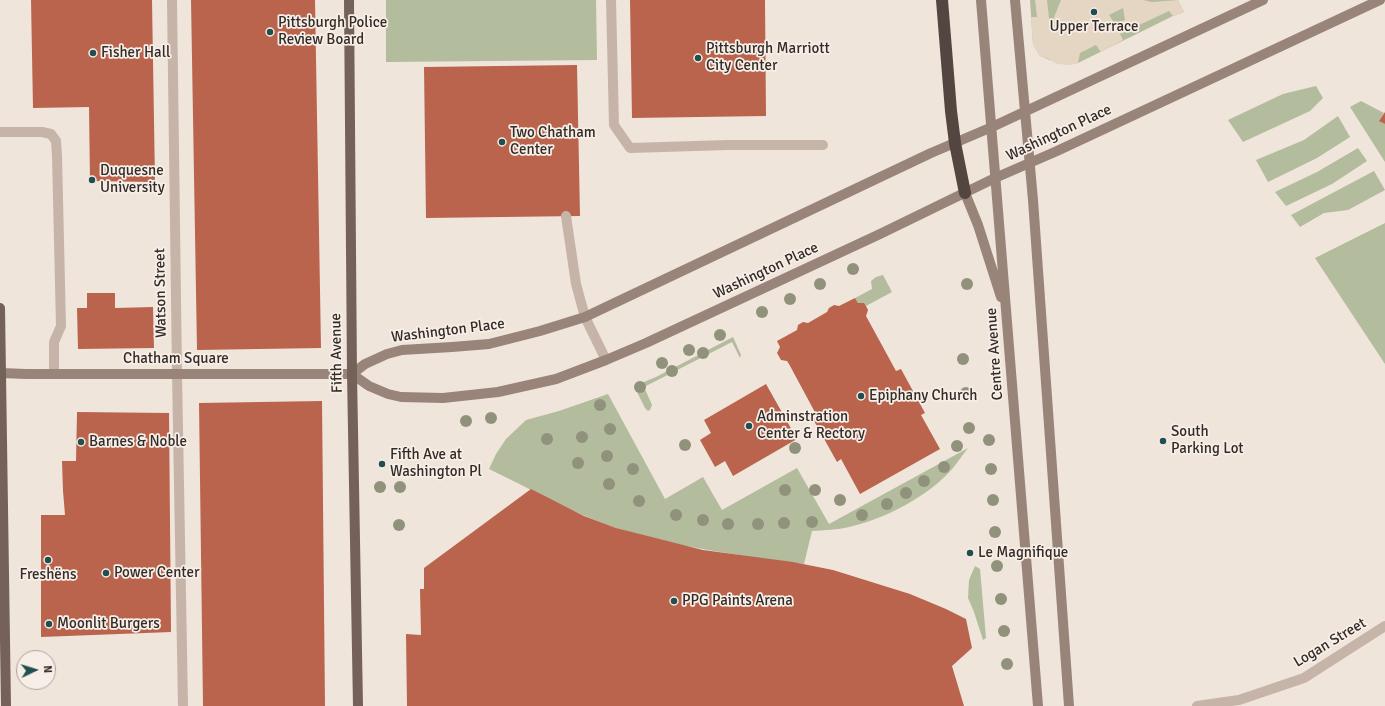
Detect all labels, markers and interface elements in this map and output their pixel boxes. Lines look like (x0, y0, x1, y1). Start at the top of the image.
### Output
marker: Upper Terrace (1089, 7, 1099, 17)
place label: Pittsburgh Police Review Board (278, 14, 387, 49)
place label: Upper Terrace (1050, 18, 1138, 36)
marker: Pittsburgh Police Review Board (265, 27, 275, 37)
place label: Pittsburgh Marriott City Center (706, 40, 830, 75)
place label: Fisher Hall (101, 44, 170, 62)
marker: Fisher Hall (88, 48, 98, 58)
marker: Pittsburgh Marriott City Center (693, 53, 703, 63)
street label: Washington Place (1004, 101, 1114, 165)
place label: Two Chatham Center (510, 124, 596, 159)
marker: Two Chatham Center (497, 137, 507, 147)
place label: Duquesne University (100, 162, 165, 197)
marker: Duquesne University (87, 175, 97, 185)
street label: Washington Place (711, 239, 821, 303)
street label: Watson Street (151, 248, 171, 338)
street label: Centre Avenue (983, 307, 1007, 401)
street label: Fifth Avenue (327, 313, 347, 393)
street label: Washington Place (390, 315, 506, 347)
street label: Chatham Square (123, 350, 229, 368)
place label: Epiphany Church (869, 387, 977, 405)
marker: Epiphany Church (856, 391, 866, 401)
place label: Adminstration Center & Rectory (757, 408, 865, 443)
marker: Adminstration Center & Rectory (744, 421, 754, 431)
place label: South Parking Lot (1171, 423, 1244, 458)
place label: Barnes & Noble (89, 433, 187, 451)
marker: South Parking Lot (1158, 436, 1168, 446)
marker: Barnes & Noble (76, 437, 86, 447)
place label: Fifth Ave at Washington Pl (390, 446, 482, 481)
marker: Fifth Ave at Washington Pl (377, 459, 387, 469)
place label: Le Magnifique (978, 544, 1068, 562)
marker: Le Magnifique (965, 548, 975, 558)
marker: Freshëns (43, 555, 53, 565)
place label: Power Center (114, 564, 199, 582)
place label: Freshëns (19, 566, 77, 584)
marker: Power Center (101, 568, 111, 578)
place label: PPG Paints Arena (682, 592, 793, 610)
marker: PPG Paints Arena (669, 596, 679, 606)
street label: Logan Street (1291, 614, 1369, 672)
place label: Moonlit Burgers (57, 615, 160, 633)
marker: Moonlit Burgers (44, 619, 54, 629)
north arrow (16, 650, 56, 690)
text: N (41, 665, 54, 673)

